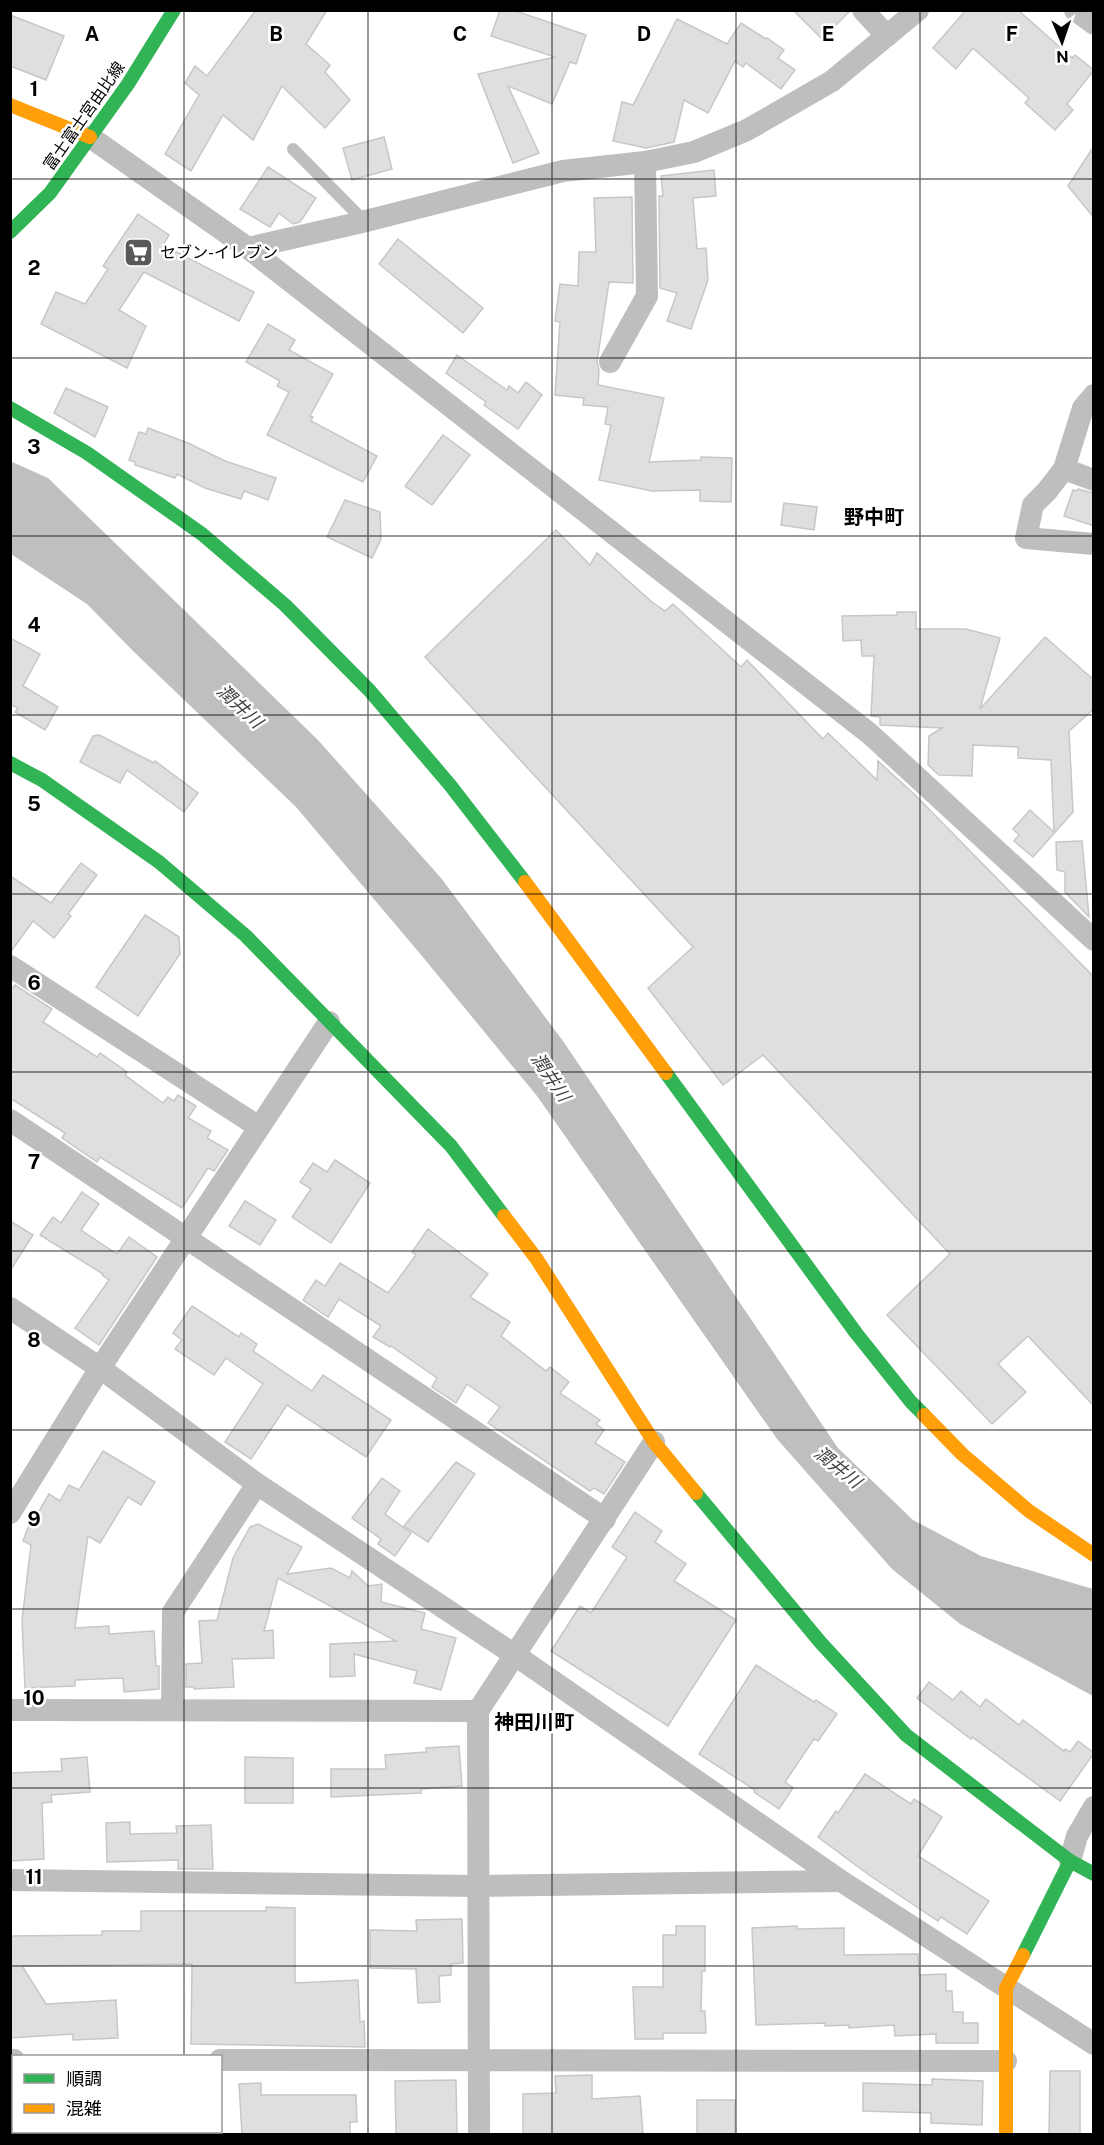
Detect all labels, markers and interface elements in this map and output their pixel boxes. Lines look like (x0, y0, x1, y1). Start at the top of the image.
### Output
north arrow (1032, 12, 1092, 72)
text: A (85, 22, 99, 46)
text: B (269, 22, 283, 46)
text: C (453, 22, 467, 46)
text: D (637, 22, 651, 46)
text: E (822, 22, 834, 46)
text: F (1006, 22, 1018, 46)
text: N (1056, 47, 1069, 66)
street label: 富士富士宮由比線 (40, 58, 128, 174)
text: 1 (30, 77, 38, 101)
supermarket icon: セブン-イレブン (123, 236, 155, 268)
place label: セブン-イレブン (160, 243, 278, 262)
text: 2 (28, 256, 40, 280)
text: 3 (27, 435, 41, 459)
district label: 野中町 (844, 505, 904, 529)
text: 4 (27, 613, 41, 637)
water label: 潤井川 (213, 680, 268, 733)
text: 5 (27, 792, 41, 816)
text: 6 (27, 971, 41, 995)
water label: 潤井川 (527, 1049, 576, 1107)
text: 7 (28, 1150, 40, 1174)
text: 8 (27, 1328, 41, 1352)
water label: 潤井川 (810, 1442, 867, 1493)
text: 9 (27, 1507, 41, 1531)
text: 10 (23, 1686, 45, 1710)
district label: 神田川町 (494, 1710, 574, 1734)
text: 11 (25, 1865, 43, 1889)
legend (12, 2055, 222, 2133)
text: 順調 (66, 2068, 102, 2089)
text: 混雑 (66, 2098, 102, 2119)

